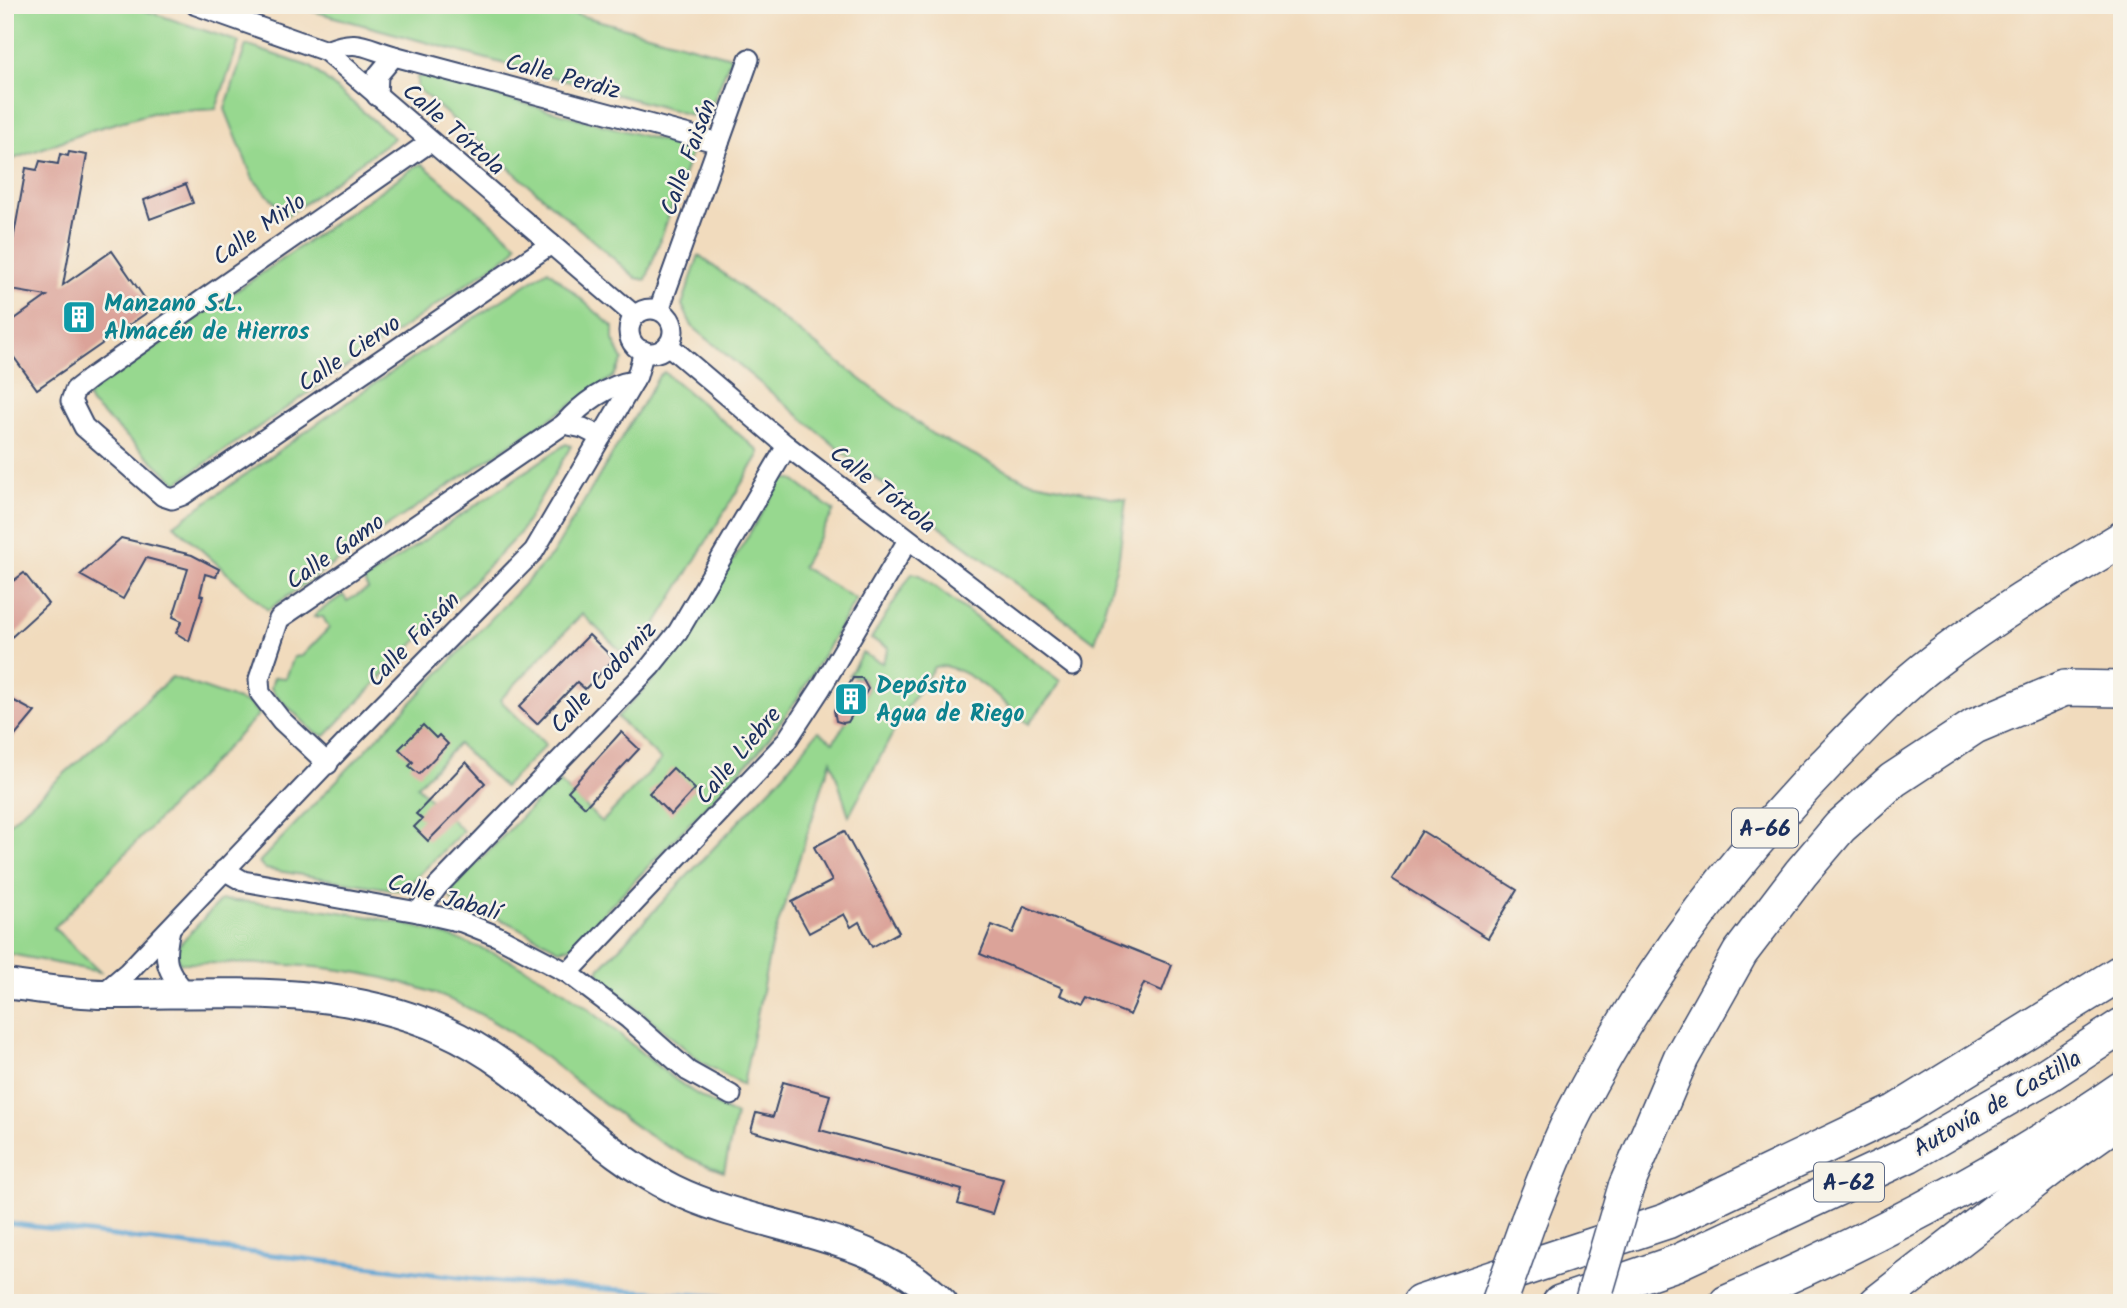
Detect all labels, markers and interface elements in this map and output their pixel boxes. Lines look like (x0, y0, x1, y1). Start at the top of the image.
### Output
street label: Calle Perdiz (501, 43, 625, 112)
street label: Calle Tórtola (392, 74, 514, 186)
street label: Calle Faisán (650, 94, 729, 221)
street label: Calle Mirlo (205, 183, 315, 277)
place label: Manzano S.L. Almacén de Hierros (104, 285, 310, 352)
building icon: Manzano S.L. Almacén de Hierros (60, 298, 98, 336)
street label: Calle Ciervo (290, 305, 410, 403)
street label: Calle Tórtola (820, 436, 944, 545)
street label: Calle Gamo (278, 504, 394, 601)
street label: Calle Faisán (358, 583, 470, 697)
street label: Calle Codorniz (541, 612, 667, 744)
place label: Depósito Agua de Riego (876, 667, 1025, 734)
building icon: Depósito Agua de Riego (832, 680, 870, 718)
street label: Calle Liebre (686, 698, 792, 814)
road number: A-66 (1732, 808, 1798, 848)
street label: Calle Jabalí (383, 864, 508, 934)
street label: Autovía de Castilla (1906, 1040, 2089, 1169)
road number: A-62 (1814, 1162, 1884, 1202)

